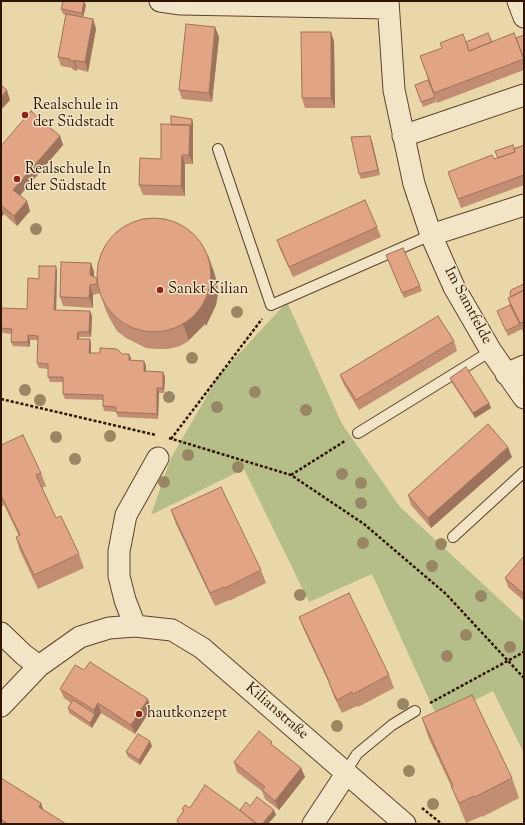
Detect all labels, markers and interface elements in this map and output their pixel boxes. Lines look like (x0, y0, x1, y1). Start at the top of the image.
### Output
place label: Realschule in der Südstadt (33, 97, 119, 132)
marker: Realschule in der Südstadt (20, 110, 30, 120)
place label: Realschule In der Südstadt (25, 161, 111, 196)
marker: Realschule In der Südstadt (12, 174, 22, 184)
street label: Im Samtfelde (439, 264, 495, 348)
place label: Sankt Kilian (168, 281, 248, 299)
marker: Sankt Kilian (155, 285, 165, 295)
street label: Kilianstraße (241, 680, 311, 744)
place label: hautkonzept (147, 705, 227, 723)
marker: hautkonzept (134, 709, 144, 719)

